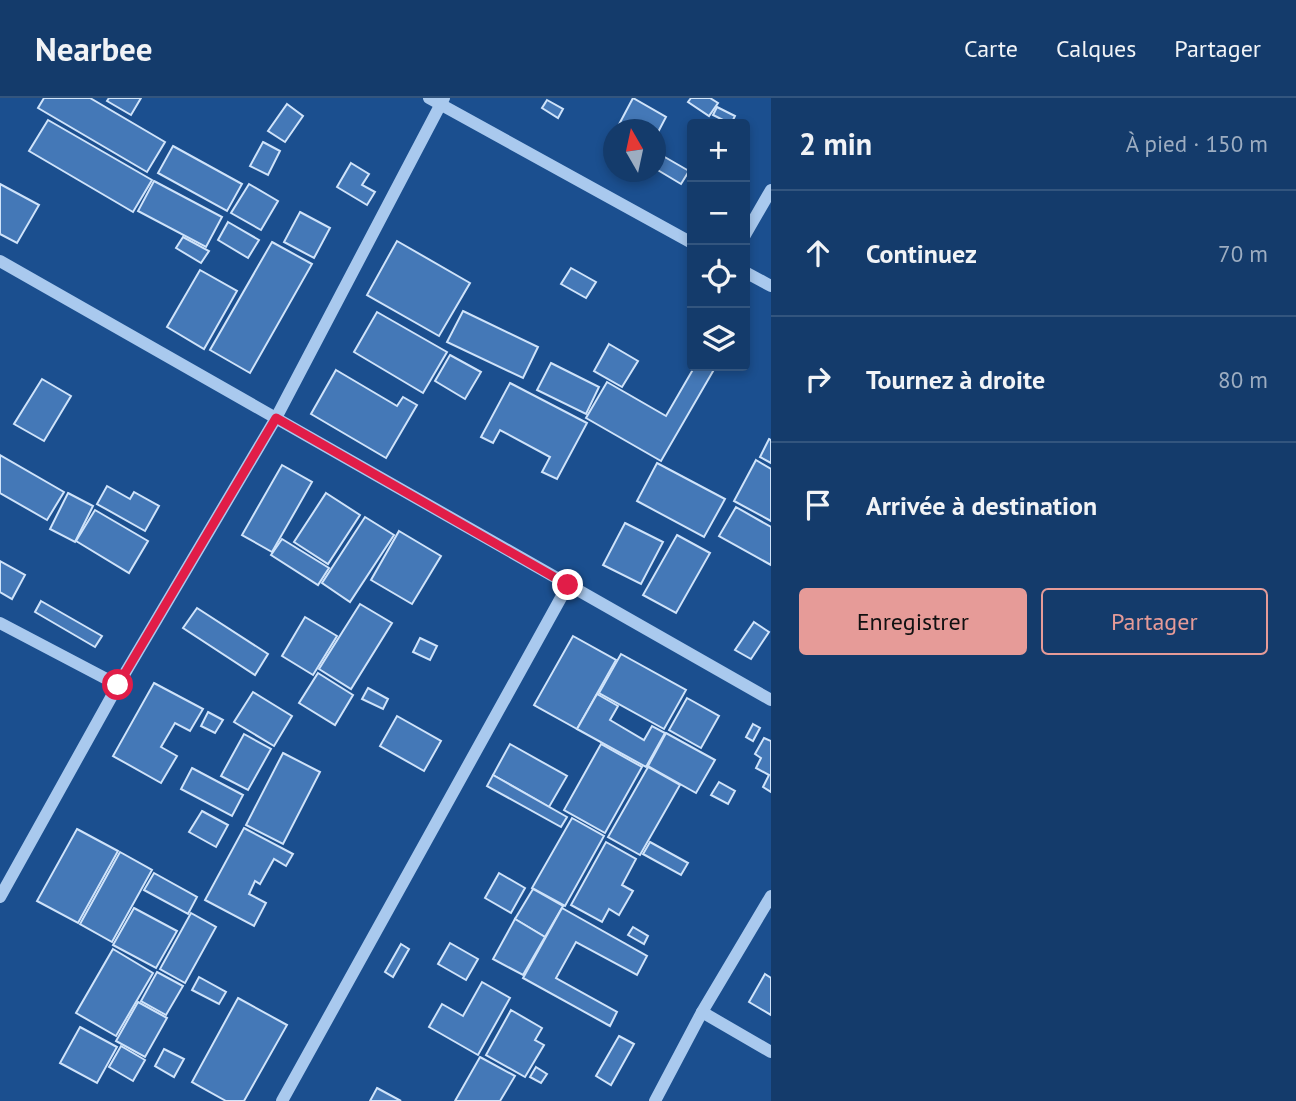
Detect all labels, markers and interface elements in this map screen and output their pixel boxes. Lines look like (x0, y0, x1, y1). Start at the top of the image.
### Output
text: Nearbee (35, 27, 152, 70)
text: Carte (964, 33, 1018, 64)
text: Calques (1056, 33, 1136, 64)
text: Partager (1174, 33, 1261, 64)
north arrow (603, 119, 666, 182)
map controls (687, 119, 750, 371)
button: + (687, 119, 750, 182)
text: 2 min (799, 124, 872, 163)
text: À pied · 150 m (1126, 129, 1268, 158)
button: − (687, 182, 750, 245)
icon: ahead (799, 234, 837, 272)
text: Continuez (866, 237, 977, 270)
text: 70 m (1218, 239, 1268, 268)
button: locate (687, 245, 750, 308)
button: layers (687, 308, 750, 371)
icon: right (799, 360, 837, 398)
text: Tournez à droite (866, 363, 1045, 396)
text: 80 m (1218, 365, 1268, 394)
icon: arrive (799, 486, 837, 524)
text: Arrivée à destination (866, 489, 1097, 522)
route end (552, 569, 583, 600)
button: Enregistrer (799, 588, 1027, 655)
button: Partager (1041, 588, 1268, 655)
route start (102, 669, 133, 700)

